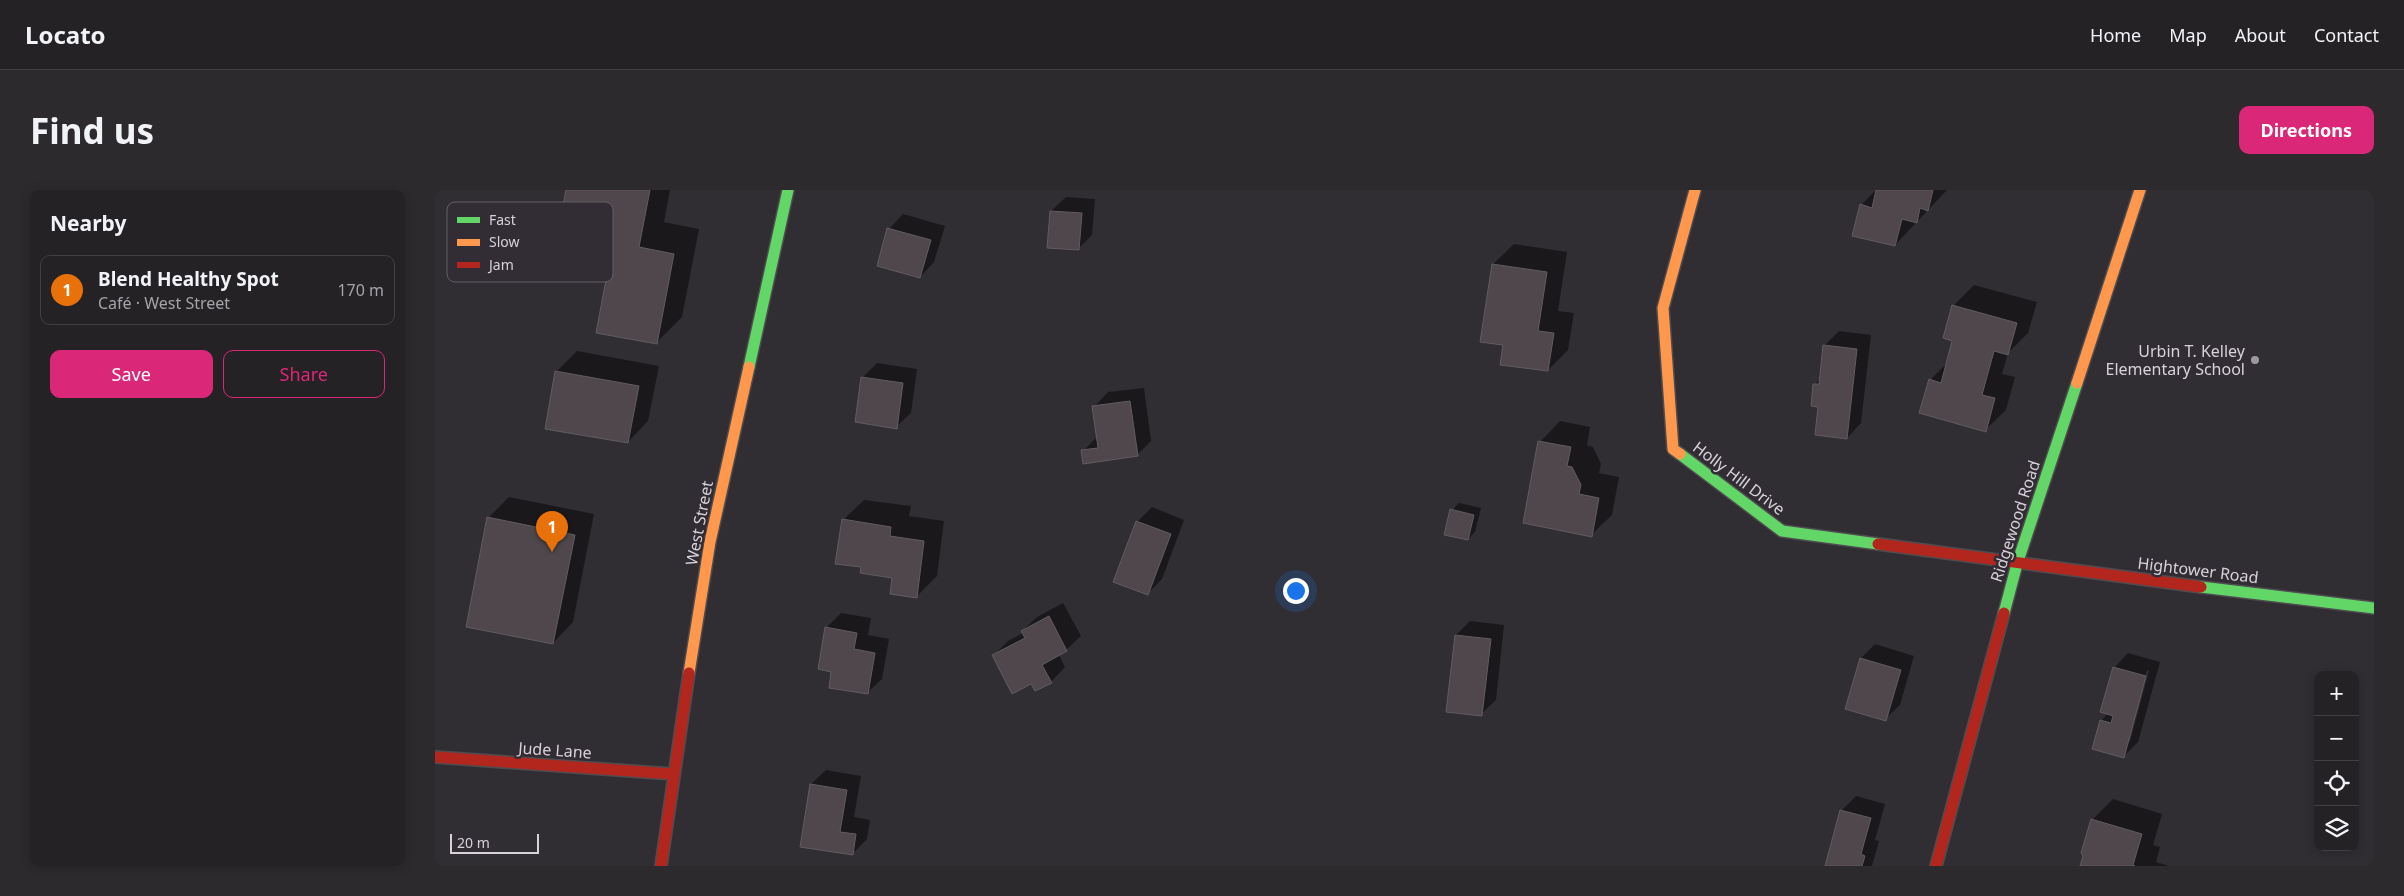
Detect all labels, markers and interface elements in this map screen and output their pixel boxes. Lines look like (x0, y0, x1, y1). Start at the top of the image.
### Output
text: Locato (25, 18, 106, 51)
text: Home (2090, 23, 2141, 47)
text: Map (2169, 23, 2207, 47)
text: About (2235, 23, 2286, 47)
text: Contact (2314, 23, 2379, 47)
button: Directions (2239, 106, 2374, 154)
text: Find us (30, 107, 154, 154)
legend (447, 202, 613, 282)
text: Nearby (50, 209, 126, 237)
text: Fast (489, 210, 516, 229)
text: Slow (489, 232, 520, 251)
text: Jam (487, 255, 514, 274)
text: Blend Healthy Spot (98, 266, 279, 292)
text: 1 (62, 279, 72, 301)
text: 170 m (337, 279, 384, 301)
text: Café · West Street (98, 292, 230, 314)
place label: Urbin T. Kelley Elementary School (2106, 340, 2246, 380)
button: Save (50, 350, 213, 398)
button: Share (223, 350, 385, 398)
marker: Urbin T. Kelley Elementary School (2249, 354, 2261, 366)
street label: Holly Hill Drive (1688, 436, 1790, 520)
street label: Ridgewood Road (1985, 457, 2045, 585)
street label: West Street (680, 479, 718, 567)
pin: 1 (536, 511, 568, 552)
street label: Hightower Road (2136, 552, 2260, 588)
your location (1283, 578, 1309, 604)
map controls (2314, 671, 2359, 851)
button: + (2314, 671, 2359, 716)
button: − (2314, 716, 2359, 761)
street label: Jude Lane (516, 736, 592, 764)
button: locate (2314, 761, 2359, 806)
button: layers (2314, 806, 2359, 851)
scale bar (450, 831, 539, 854)
text: 20 m (457, 833, 490, 852)

